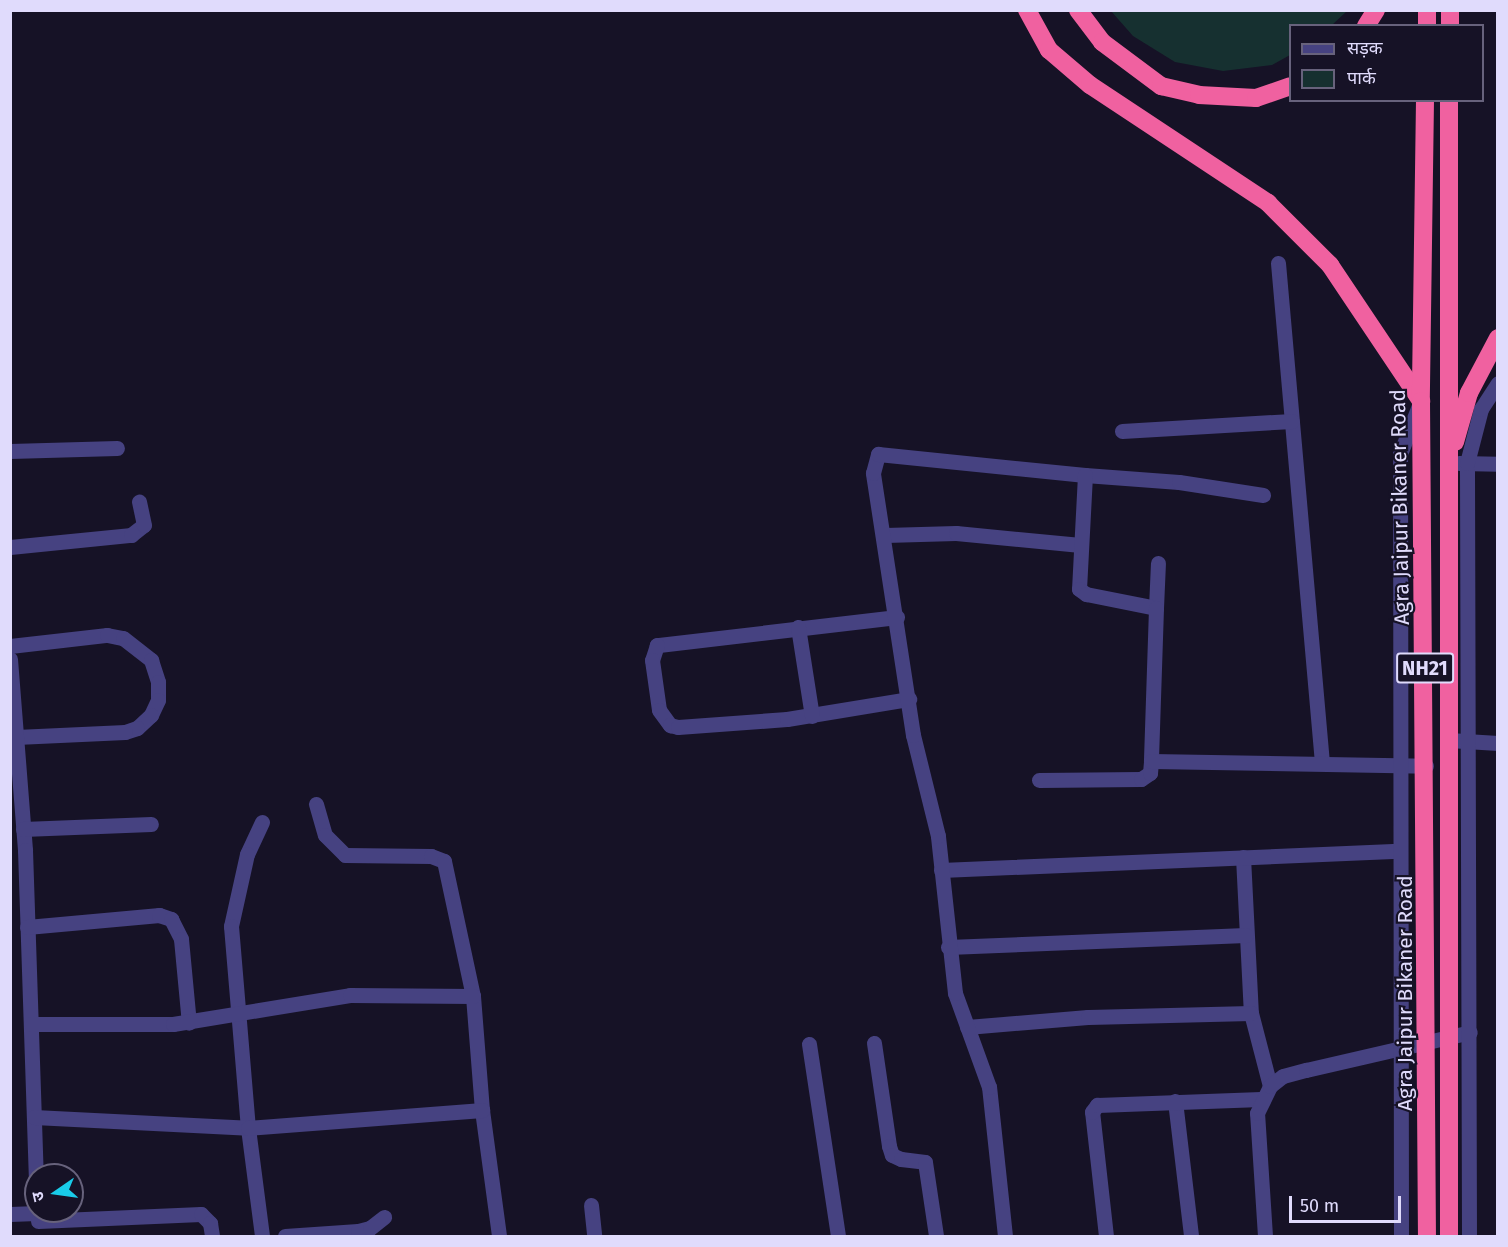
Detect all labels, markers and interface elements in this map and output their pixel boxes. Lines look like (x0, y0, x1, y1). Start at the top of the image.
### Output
legend (1289, 24, 1484, 102)
text: सड़क (1347, 37, 1383, 59)
text: पार्क (1347, 67, 1376, 89)
street label: Agra Jaipur Bikaner Road (1385, 389, 1415, 625)
road number: NH21 (1395, 651, 1455, 685)
street label: Agra Jaipur Bikaner Road (1392, 875, 1418, 1111)
north arrow (24, 1163, 84, 1223)
scale bar (1292, 1184, 1404, 1222)
text: उ (28, 1190, 48, 1203)
text: 50 m (1300, 1195, 1339, 1217)

